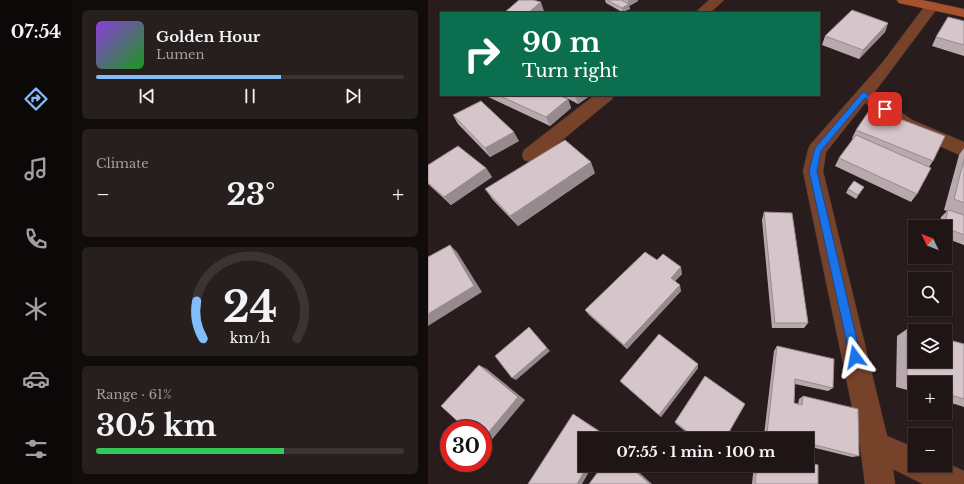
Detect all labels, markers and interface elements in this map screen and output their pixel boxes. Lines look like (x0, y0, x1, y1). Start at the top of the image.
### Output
text: 07:54 (11, 21, 61, 43)
text: 90 m (522, 25, 600, 60)
text: Golden Hour (156, 27, 260, 46)
icon: right (456, 28, 508, 80)
text: Lumen (156, 46, 205, 63)
text: Turn right (522, 60, 618, 82)
icon: directions (22, 85, 50, 113)
icon: previous (136, 85, 158, 107)
icon: pause (239, 85, 261, 107)
icon: next (342, 85, 364, 107)
pin (868, 92, 902, 126)
icon: arrive (874, 98, 896, 120)
icon: music (22, 155, 50, 183)
text: Climate (96, 155, 149, 172)
text: 23° (227, 176, 275, 213)
text: − (96, 181, 110, 208)
text: + (392, 181, 404, 208)
north arrow (908, 220, 952, 264)
map controls (908, 220, 952, 472)
icon: phone (22, 225, 50, 253)
button: search (908, 272, 952, 316)
text: 24 (223, 282, 277, 333)
icon: climate (22, 295, 50, 323)
button: layers (908, 324, 952, 368)
text: km/h (230, 329, 270, 347)
position arrow (834, 336, 876, 378)
icon: car (22, 365, 50, 393)
button: + (908, 376, 952, 420)
text: Range · 61% (96, 386, 172, 403)
text: 305 km (96, 407, 217, 444)
speed limit sign: 30 (440, 420, 492, 472)
button: − (908, 428, 952, 472)
icon: filters (22, 435, 50, 463)
text: 07:55 · 1 min · 100 m (617, 442, 775, 461)

